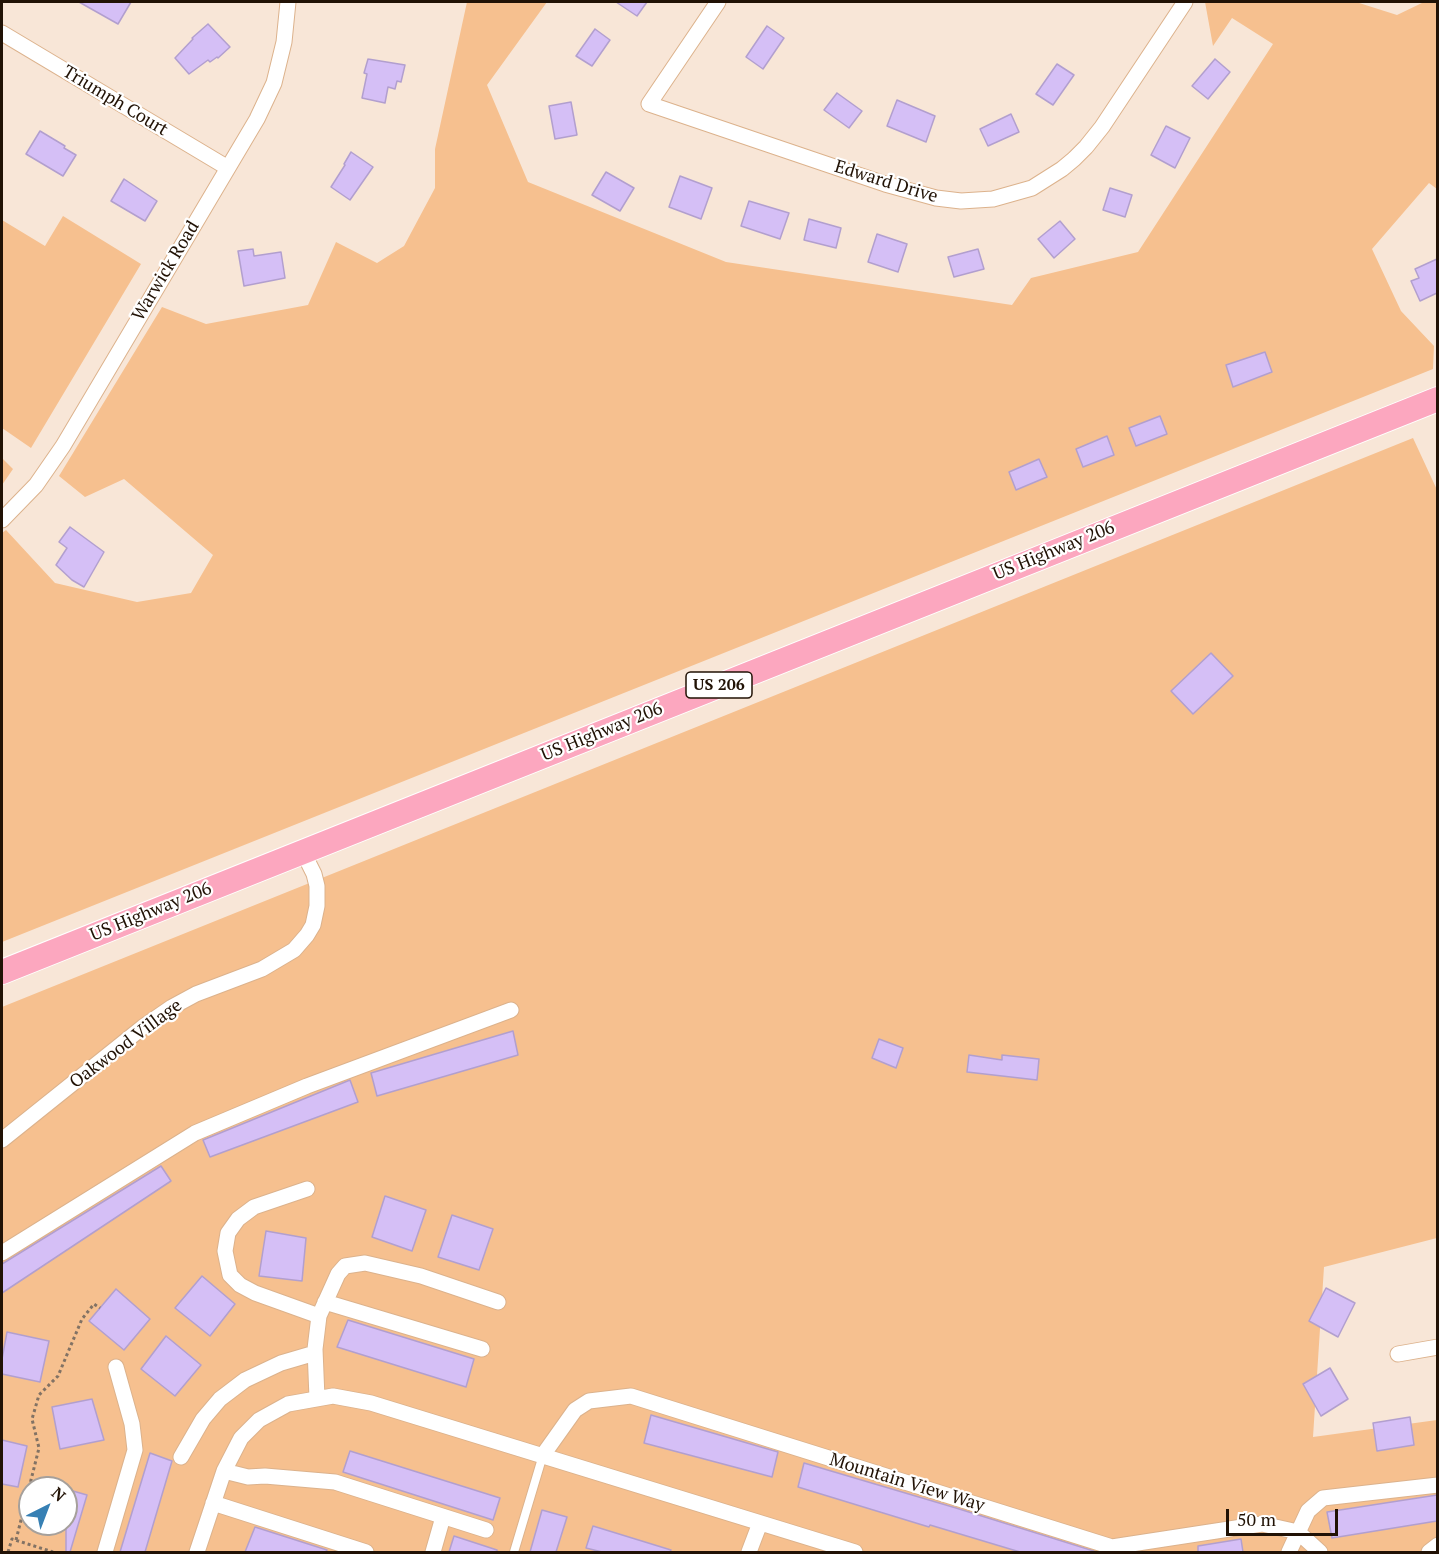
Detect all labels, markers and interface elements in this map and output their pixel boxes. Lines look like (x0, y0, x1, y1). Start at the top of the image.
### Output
street label: Triumph Court (58, 61, 172, 141)
street label: Edward Drive (832, 156, 940, 208)
street label: Warwick Road (128, 217, 204, 325)
street label: US Highway 206 (990, 517, 1118, 585)
road number: US 206 (686, 672, 752, 698)
street label: US Highway 206 (538, 698, 666, 766)
street label: US Highway 206 (87, 878, 215, 946)
street label: Oakwood Village (66, 995, 186, 1093)
street label: Mountain View Way (827, 1449, 987, 1517)
north arrow (18, 1476, 78, 1536)
text: N (47, 1482, 71, 1506)
scale bar (1229, 1497, 1342, 1535)
text: 50 m (1237, 1507, 1276, 1531)

